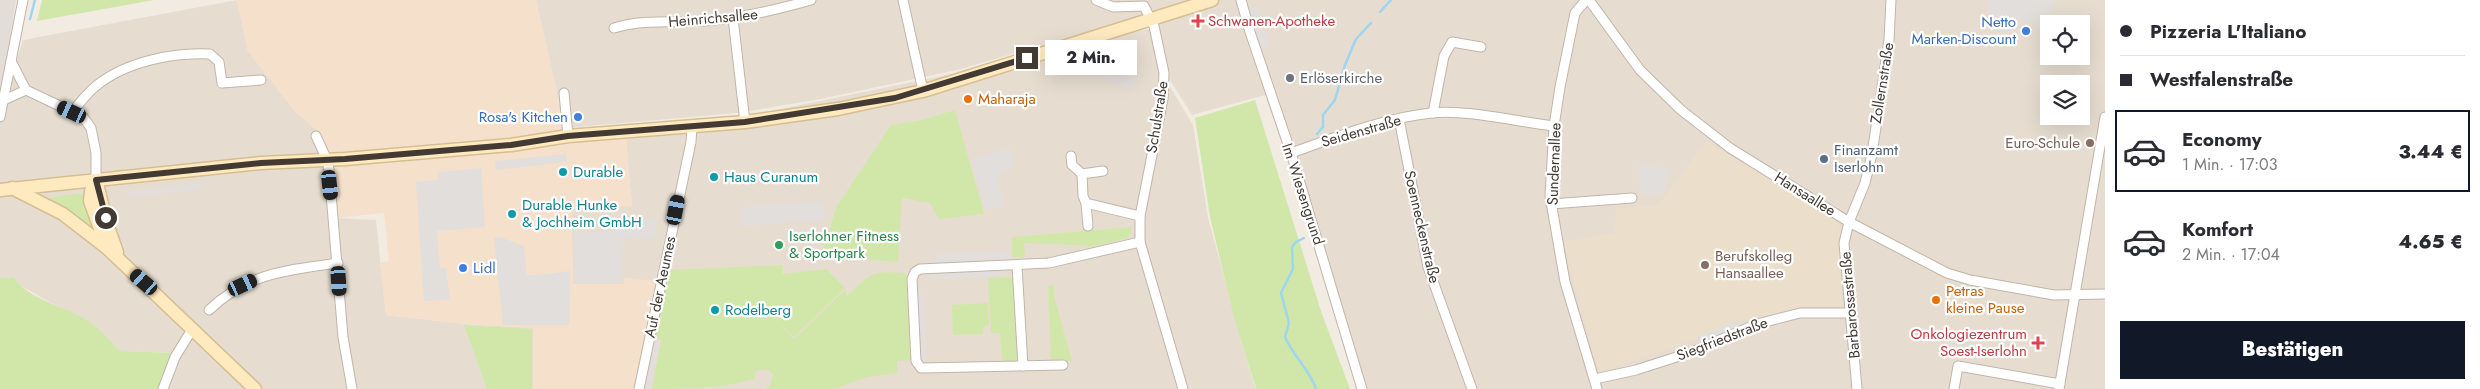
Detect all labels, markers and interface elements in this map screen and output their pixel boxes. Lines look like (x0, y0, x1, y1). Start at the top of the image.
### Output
street label: Heinrichsallee (667, 3, 759, 33)
place label: Schwanen-Apotheke (1208, 10, 1335, 32)
place label: Netto Marken-Discount (1912, 11, 2016, 50)
marker: Schwanen-Apotheke (1192, 15, 1204, 27)
map controls (2040, 15, 2090, 125)
button: locate (2040, 15, 2090, 65)
text: Pizzeria L'Italiano (2150, 18, 2306, 45)
marker: Netto Marken-Discount (2020, 25, 2032, 37)
callout: 2 Min. (1044, 40, 1137, 76)
street label: Zollernstraße (1865, 41, 1899, 125)
text: 2 Min. (1066, 46, 1116, 69)
route end (1016, 47, 1038, 69)
text: Westfalenstraße (2150, 66, 2293, 93)
place label: Erlöserkirche (1300, 67, 1382, 89)
marker: Erlöserkirche (1284, 72, 1296, 84)
button: layers (2040, 75, 2090, 125)
street label: Schulstraße (1140, 79, 1174, 155)
place label: Maharaja (978, 88, 1036, 110)
marker: Maharaja (962, 93, 974, 105)
car (55, 99, 88, 125)
place label: Rosa's Kitchen (479, 106, 568, 128)
street label: Seidenstraße (1318, 109, 1404, 153)
marker: Rosa's Kitchen (572, 111, 584, 123)
street label: Sundernallee (1542, 122, 1566, 206)
text: Economy (2182, 126, 2262, 153)
icon: car (2122, 129, 2167, 174)
place label: Euro-Schule (2005, 132, 2080, 154)
marker: Euro-Schule (2084, 137, 2096, 149)
text: 3.44 € (2398, 138, 2463, 165)
place label: Finanzamt Iserlohn (1834, 139, 1898, 178)
street label: Im Wiesengrund (1276, 140, 1330, 248)
marker: Finanzamt Iserlohn (1818, 153, 1830, 165)
text: 1 Min. · 17:03 (2182, 153, 2277, 176)
place label: Durable (573, 161, 623, 183)
marker: Durable (557, 166, 569, 178)
place label: Haus Curanum (724, 166, 818, 188)
street label: Hansaallee (1770, 166, 1840, 222)
car (320, 169, 339, 201)
street label: Soenneckenstraße (1398, 169, 1446, 286)
marker: Haus Curanum (708, 171, 720, 183)
place label: Durable Hunke & Jochheim GmbH (522, 194, 642, 233)
car (665, 194, 686, 226)
route start (95, 207, 117, 229)
marker: Durable Hunke & Jochheim GmbH (506, 208, 518, 220)
text: Komfort (2182, 216, 2253, 243)
icon: car (2122, 219, 2167, 264)
place label: Iserlohner Fitness & Sportpark (789, 225, 899, 264)
text: 4.65 € (2398, 228, 2463, 255)
street label: Auf der Aeumes (639, 234, 681, 340)
marker: Iserlohner Fitness & Sportpark (773, 239, 785, 251)
text: 2 Min. · 17:04 (2182, 243, 2280, 266)
place label: Berufskolleg Hansaallee (1715, 245, 1792, 284)
street label: Barbarossastraße (1834, 250, 1866, 359)
place label: Lidl (473, 257, 496, 279)
marker: Berufskolleg Hansaallee (1699, 259, 1711, 271)
marker: Lidl (457, 262, 469, 274)
car (127, 266, 160, 298)
car (330, 266, 347, 296)
car (226, 272, 259, 298)
place label: Petras kleine Pause (1946, 280, 2025, 319)
marker: Petras kleine Pause (1930, 294, 1942, 306)
place label: Rodelberg (725, 299, 791, 321)
marker: Rodelberg (709, 304, 721, 316)
street label: Siegfriedstraße (1673, 311, 1771, 367)
button: Bestätigen (2120, 321, 2465, 379)
place label: Onkologiezentrum Soest-Iserlohn (1911, 323, 2027, 362)
marker: Onkologiezentrum Soest-Iserlohn (2031, 336, 2045, 350)

